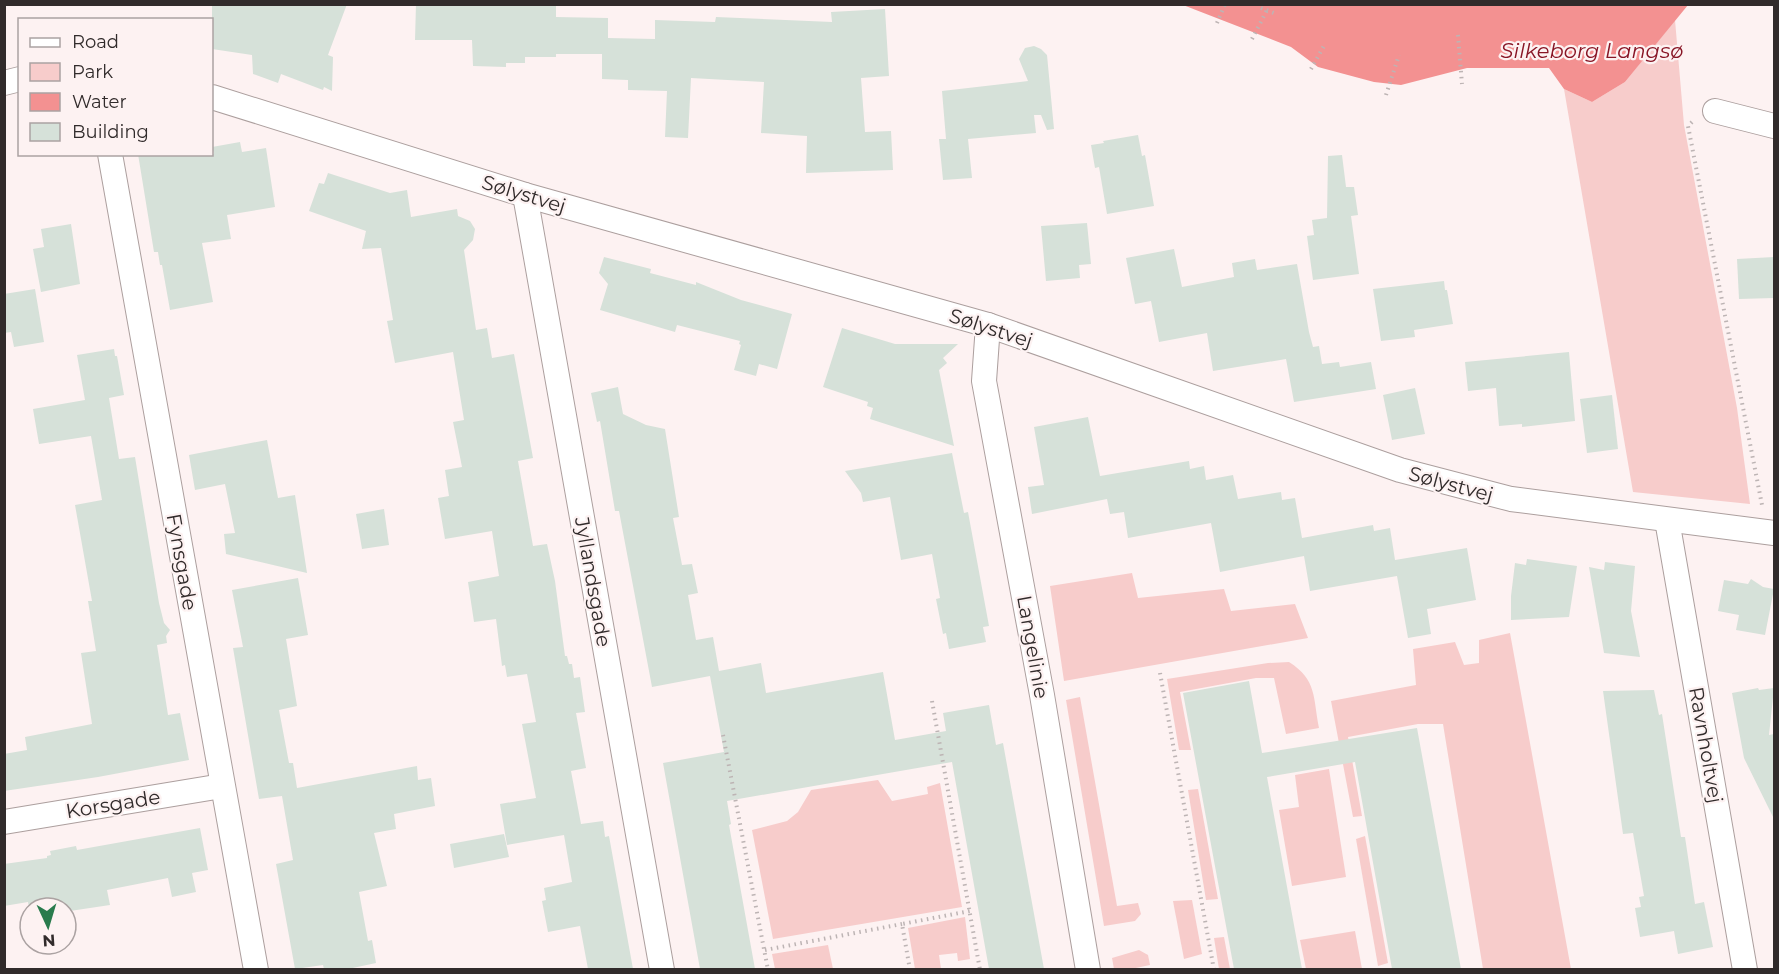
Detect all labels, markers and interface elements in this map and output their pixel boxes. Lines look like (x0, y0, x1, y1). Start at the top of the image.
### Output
legend (18, 18, 213, 156)
text: Road (72, 31, 119, 53)
water label: Silkeborg Langsø (1501, 38, 1683, 63)
text: Park (72, 61, 113, 83)
text: Water (72, 91, 127, 113)
text: Building (72, 121, 149, 143)
street label: Sølystvej (479, 170, 569, 218)
street label: Sølystvej (946, 303, 1036, 353)
street label: Sølystvej (1406, 461, 1496, 507)
street label: Fynsgade (162, 512, 202, 612)
street label: Jyllandsgade (570, 514, 616, 649)
street label: Langelinie (1012, 593, 1054, 701)
street label: Ravnholtvej (1684, 685, 1728, 805)
street label: Korsgade (64, 785, 162, 823)
north arrow (18, 896, 78, 956)
text: N (42, 931, 56, 950)

